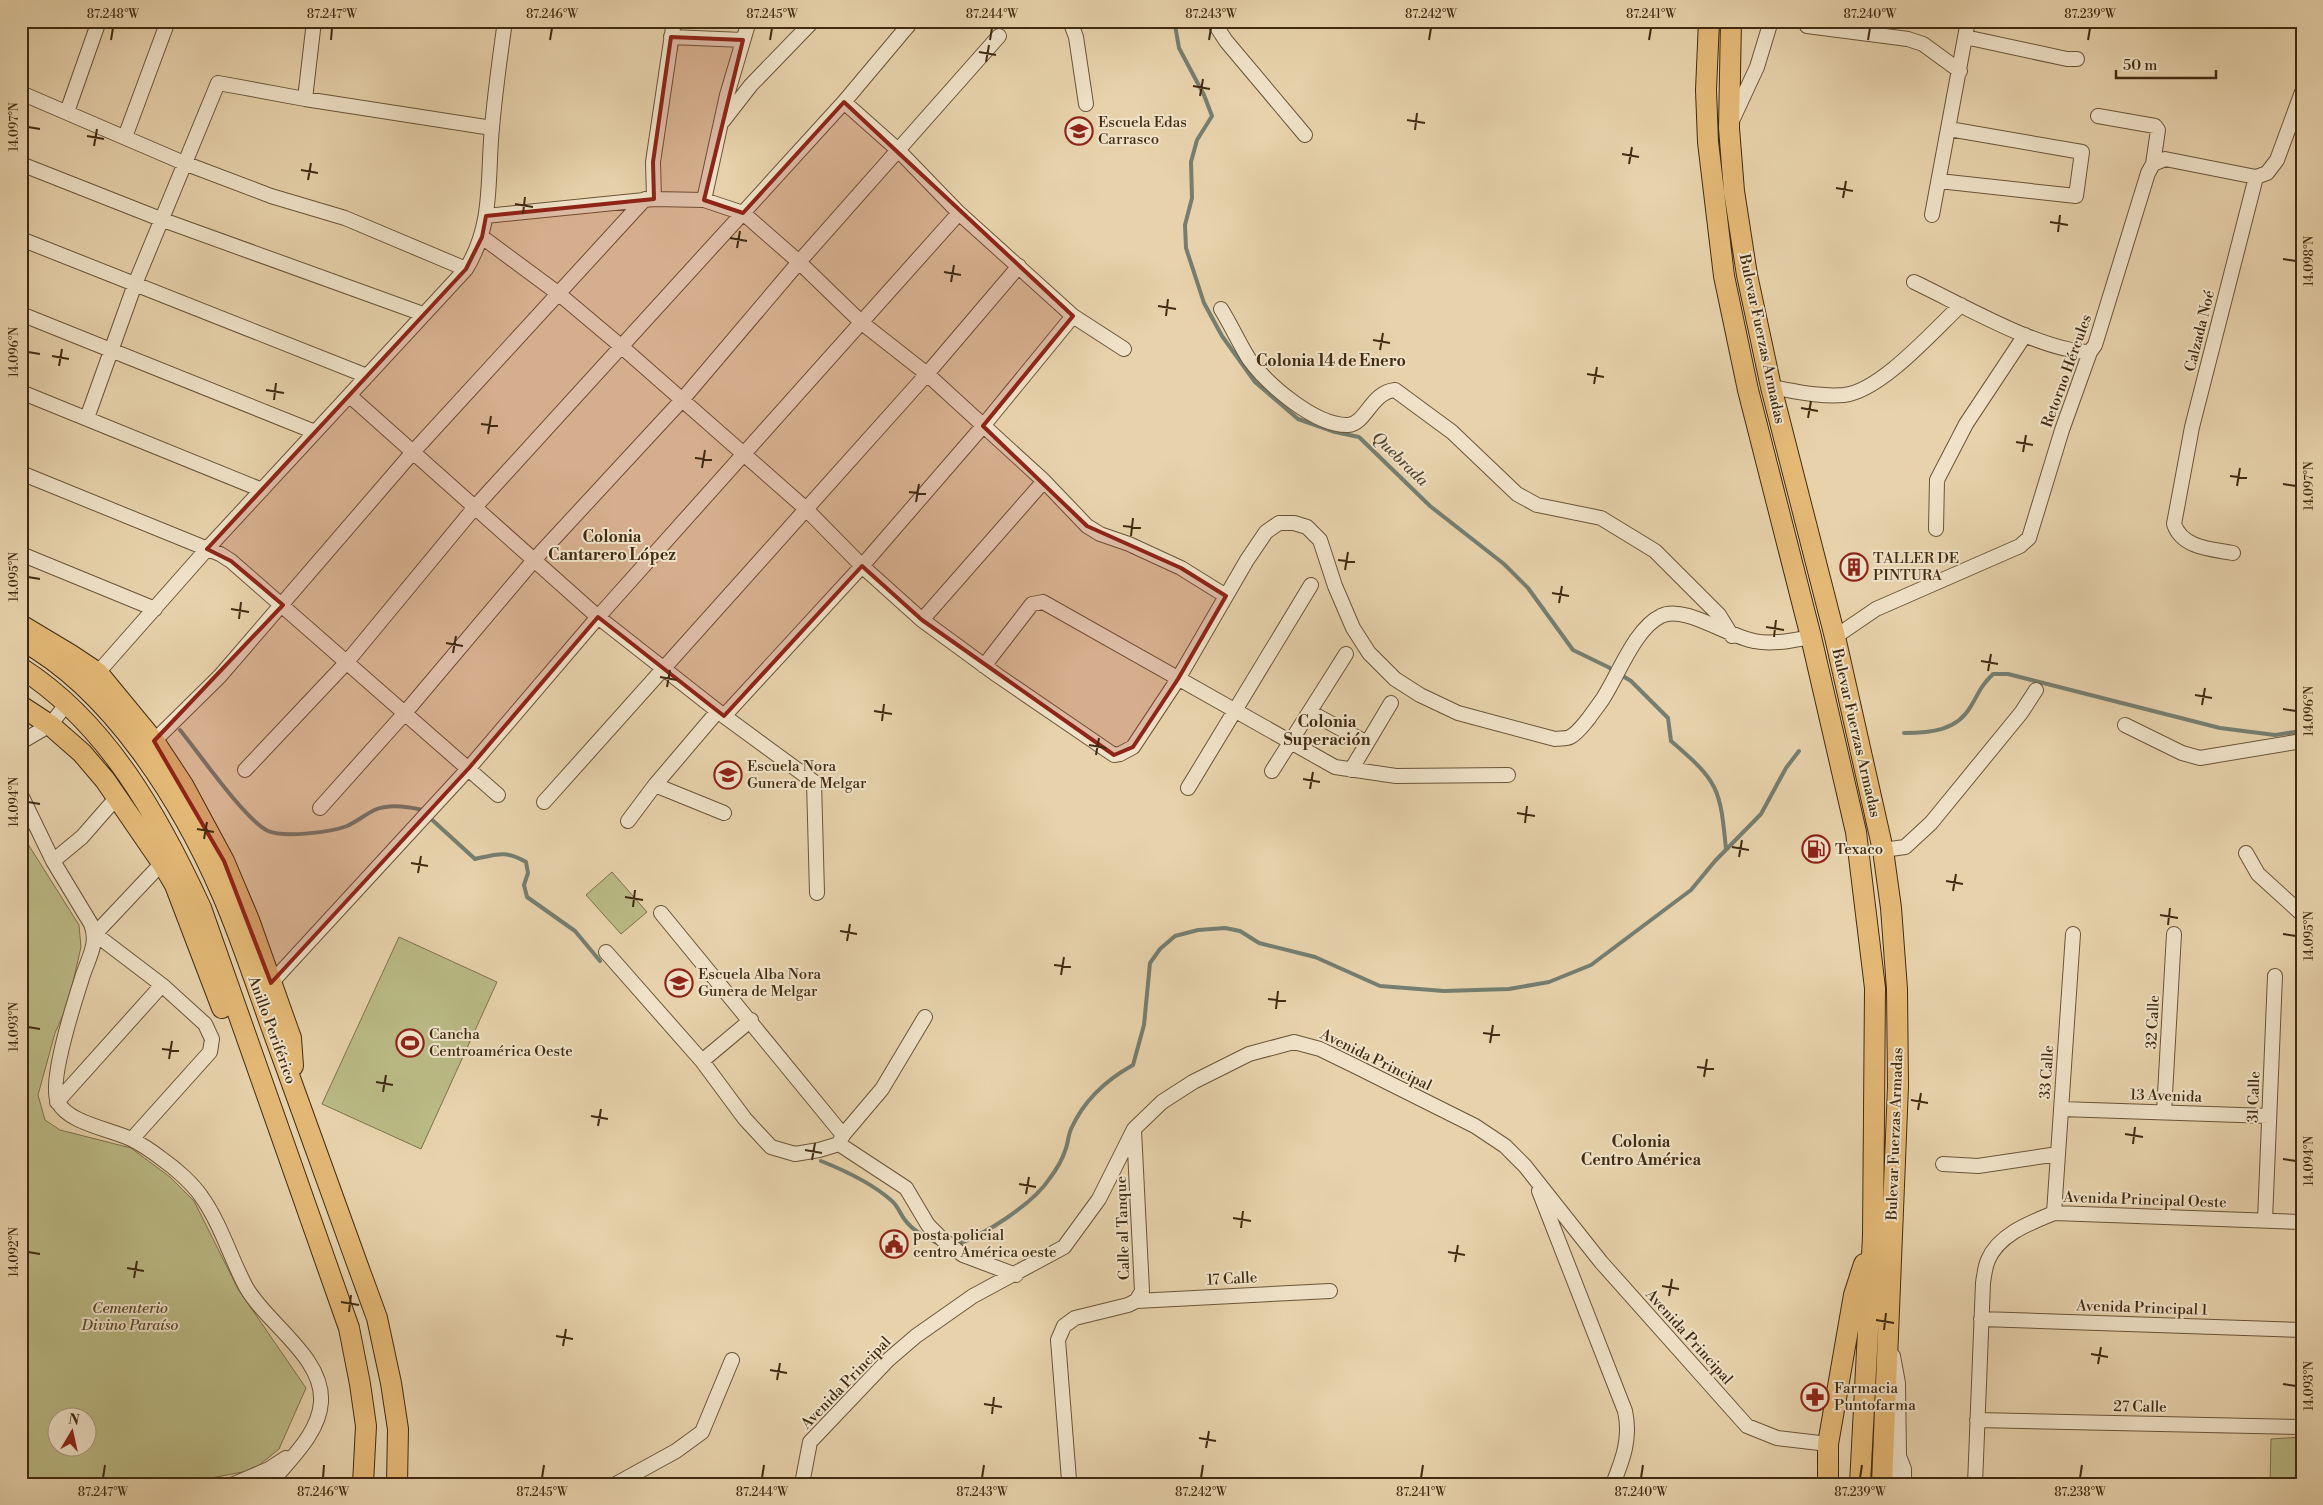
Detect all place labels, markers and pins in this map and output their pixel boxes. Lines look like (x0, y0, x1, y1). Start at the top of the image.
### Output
place label: Escuela Edas Carrasco (1098, 113, 1187, 149)
school or university icon: Escuela Edas Carrasco (1064, 116, 1094, 146)
place label: TALLER DE PINTURA (1873, 549, 1959, 585)
building icon: TALLER DE PINTURA (1839, 552, 1869, 582)
place label: Escuela Nora Gunera de Melgar (747, 757, 867, 793)
school or university icon: Escuela Nora Gunera de Melgar (713, 760, 743, 790)
fuel station icon: Texaco (1801, 834, 1831, 864)
place label: Texaco (1835, 840, 1883, 859)
place label: Escuela Alba Nora Gunera de Melgar (698, 965, 822, 1001)
school or university icon: Escuela Alba Nora Gunera de Melgar (664, 968, 694, 998)
place label: Cancha Centroamérica Oeste (429, 1025, 573, 1061)
sports icon: Cancha Centroamérica Oeste (395, 1028, 425, 1058)
place label: posta policial centro América oeste (913, 1226, 1057, 1262)
public building icon: posta policial centro América oeste (879, 1229, 909, 1259)
place label: Farmacia Puntofarma (1834, 1379, 1916, 1415)
pharmacy icon: Farmacia Puntofarma (1800, 1382, 1830, 1412)

